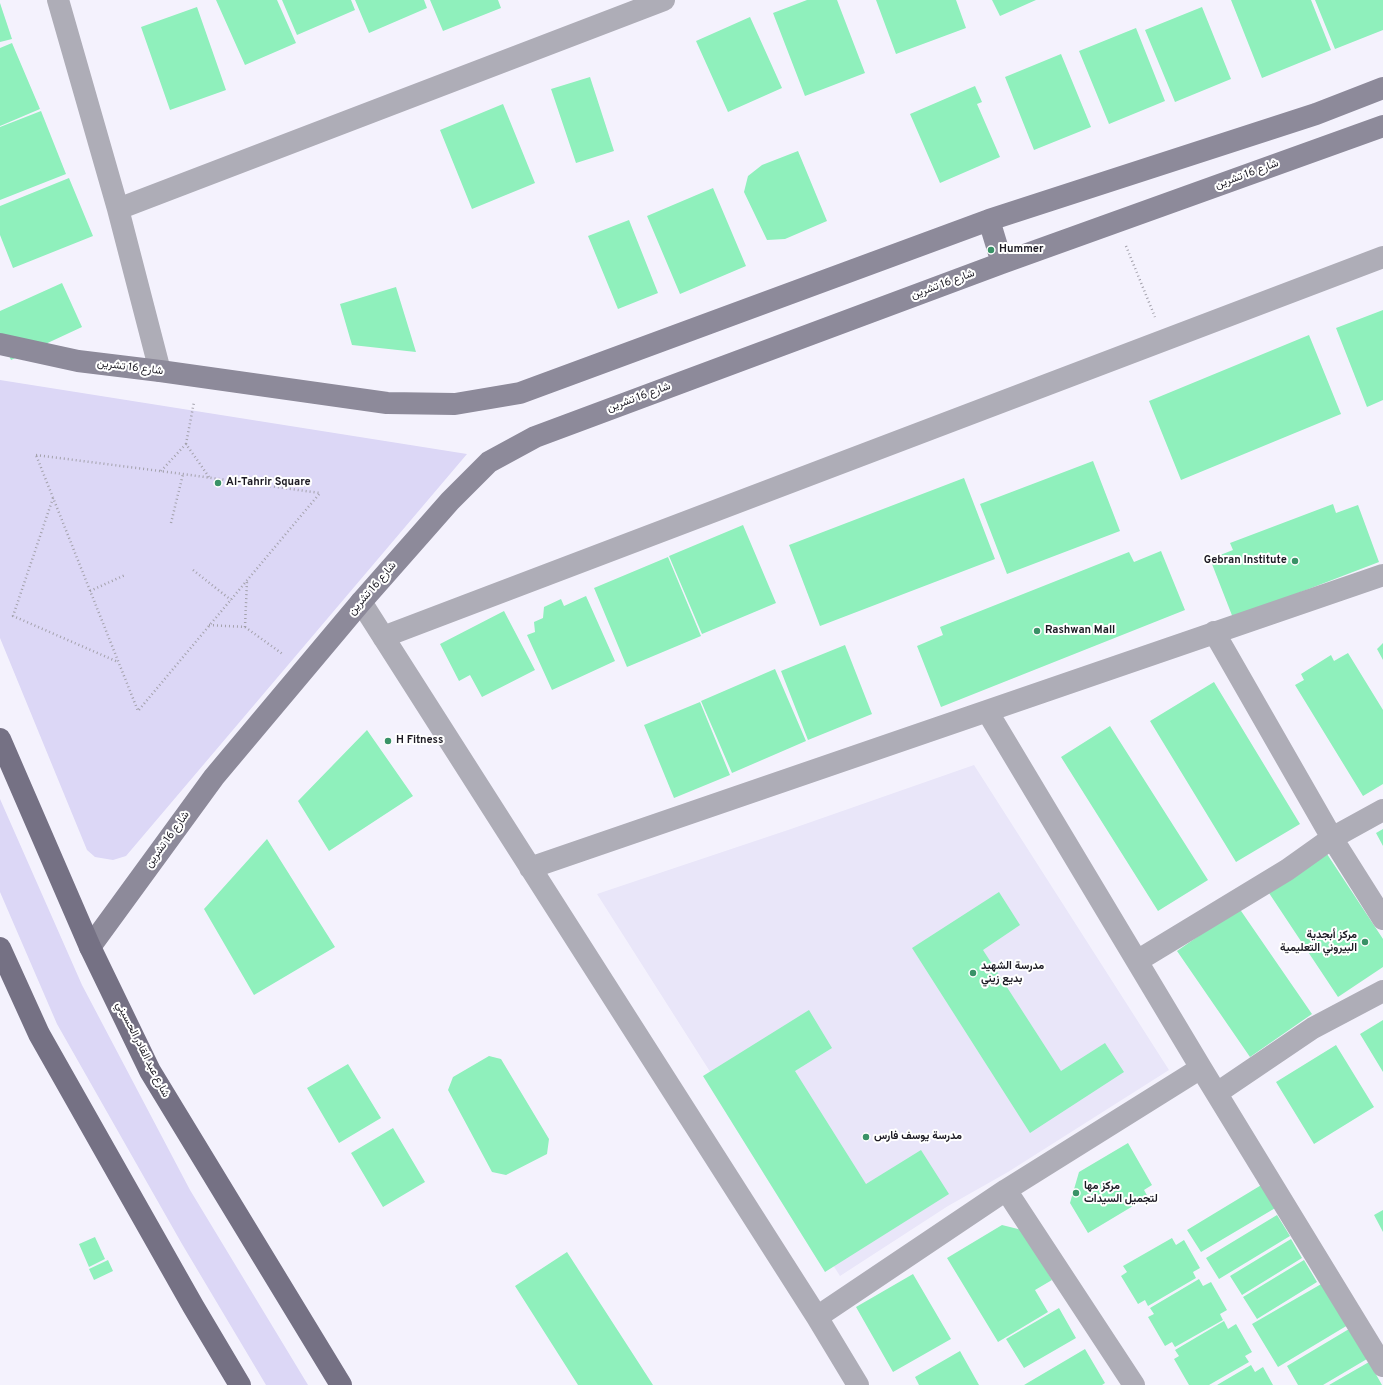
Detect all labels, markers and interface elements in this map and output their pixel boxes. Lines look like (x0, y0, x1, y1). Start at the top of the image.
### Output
street label: شارع 16 تشرين (1213, 157, 1281, 193)
place label: Hummer (999, 243, 1044, 257)
marker: Hummer (986, 245, 996, 255)
street label: شارع 16 تشرين (909, 267, 977, 303)
street label: شارع 16 تشرين (96, 357, 164, 379)
street label: شارع 16 تشرين (605, 380, 673, 416)
place label: Al-Tahrir Square (226, 476, 311, 490)
marker: Al-Tahrir Square (213, 478, 223, 488)
place label: Gebran Institute (1204, 554, 1287, 568)
marker: Gebran Institute (1290, 556, 1300, 566)
street label: شارع 16 تشرين (346, 560, 400, 618)
place label: Rashwan Mall (1045, 624, 1115, 638)
marker: Rashwan Mall (1032, 626, 1042, 636)
place label: H Fitness (396, 734, 443, 748)
marker: H Fitness (383, 736, 393, 746)
street label: شارع 16 تشرين (143, 809, 193, 871)
place label: مركز أبجدية البيروني التعليمية (1280, 929, 1357, 955)
marker: مركز أبجدية البيروني التعليمية (1360, 937, 1370, 947)
place label: مدرسة الشهيد بديع زيني (981, 960, 1044, 986)
marker: مدرسة الشهيد بديع زيني (968, 968, 978, 978)
street label: شارع عبد القادر الحسيني (112, 1000, 172, 1100)
place label: مدرسة يوسف فارس (874, 1130, 962, 1144)
marker: مدرسة يوسف فارس (861, 1132, 871, 1142)
place label: مركز مها لتجميل السيدات (1084, 1180, 1158, 1206)
marker: مركز مها لتجميل السيدات (1071, 1188, 1081, 1198)

